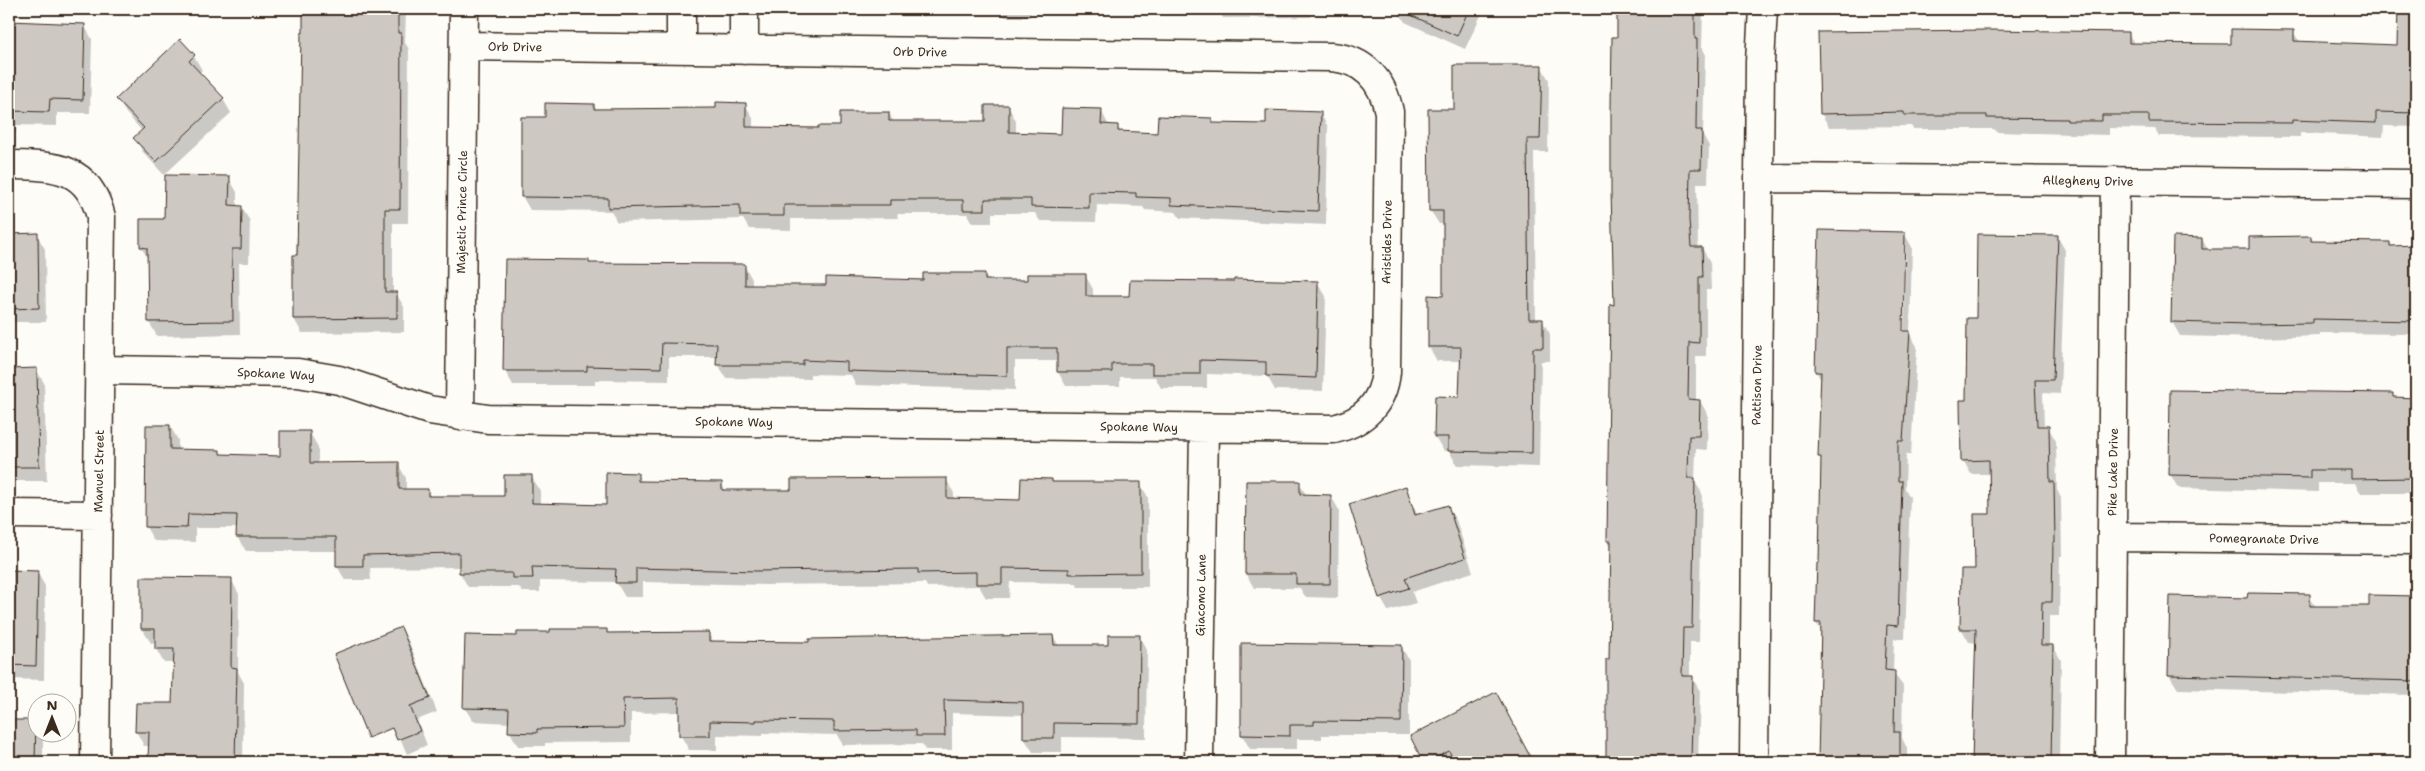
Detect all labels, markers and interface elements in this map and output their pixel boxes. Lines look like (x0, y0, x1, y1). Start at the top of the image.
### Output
street label: Orb Drive (488, 39, 543, 55)
street label: Orb Drive (893, 44, 948, 60)
street label: Majestic Prince Circle (453, 150, 471, 274)
street label: Allegheny Drive (2042, 172, 2134, 190)
street label: Aristides Drive (1378, 199, 1396, 284)
street label: Pattison Drive (1748, 344, 1766, 425)
street label: Spokane Way (237, 364, 315, 384)
street label: Spokane Way (695, 413, 773, 431)
street label: Spokane Way (1100, 418, 1178, 436)
street label: Pike Lake Drive (2104, 428, 2122, 516)
street label: Manuel Street (90, 429, 108, 513)
street label: Pomegranate Drive (2209, 530, 2319, 548)
street label: Giacomo Lane (1192, 553, 1210, 636)
north arrow (28, 694, 78, 744)
text: N (46, 696, 58, 714)

